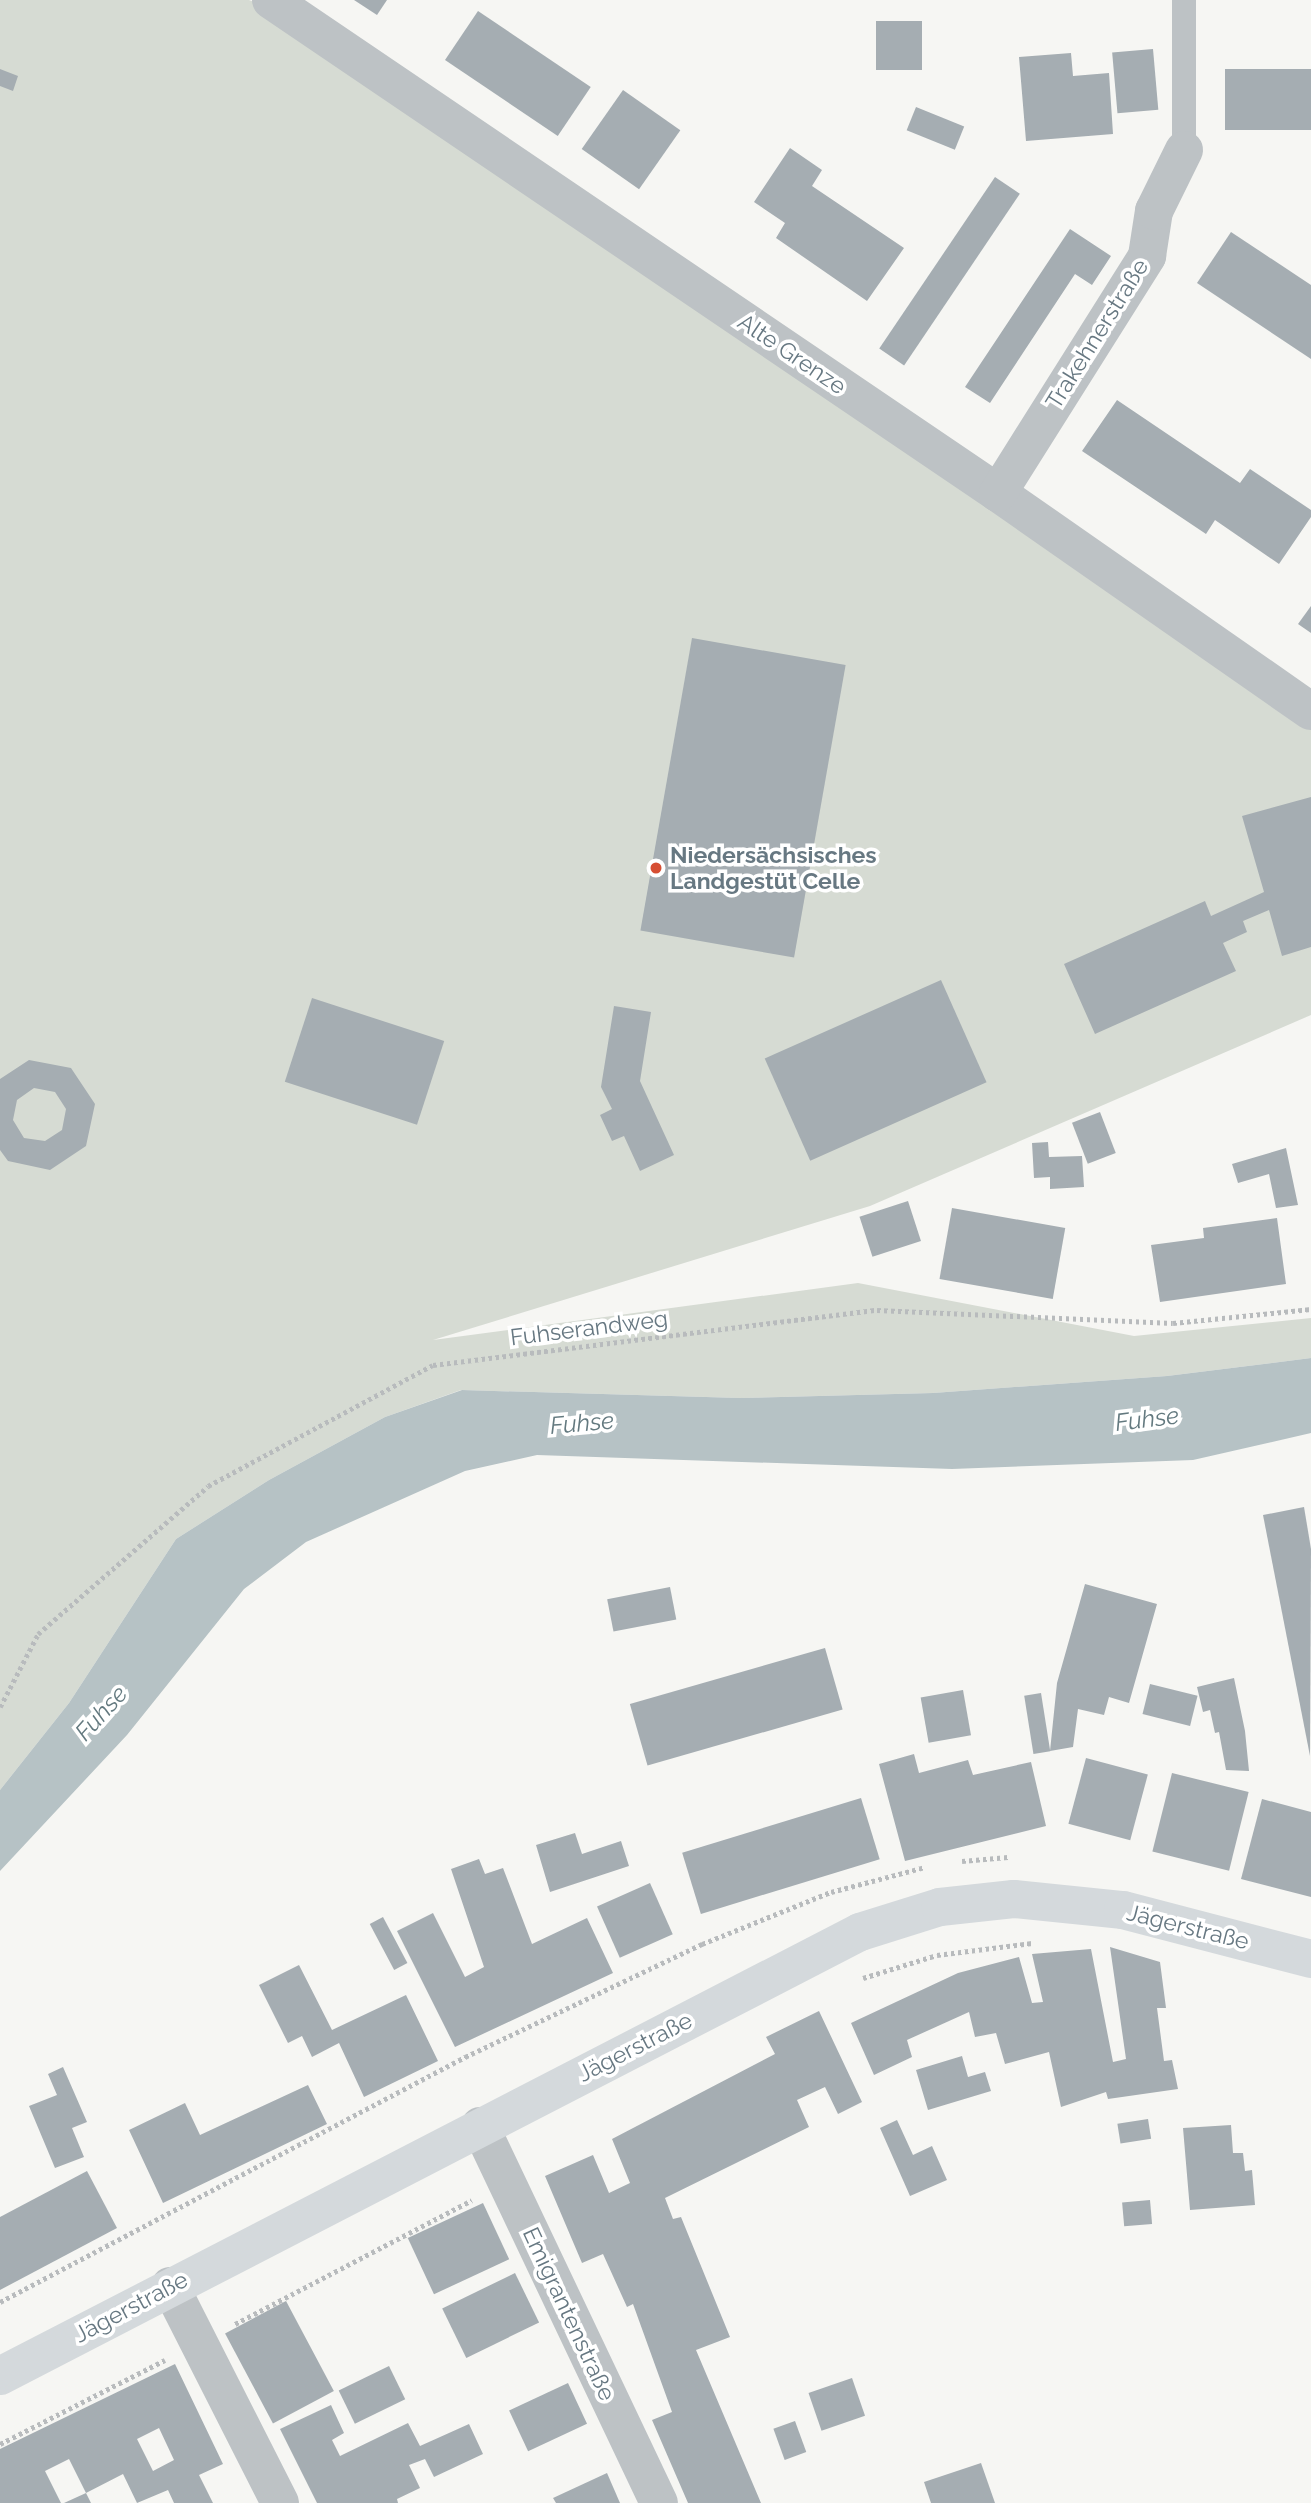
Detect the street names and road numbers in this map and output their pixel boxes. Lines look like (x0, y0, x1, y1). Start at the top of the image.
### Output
street label: Trakehnerstraße (1040, 254, 1154, 414)
street label: Alte Grenze (733, 308, 851, 400)
street label: Fuhserandweg (509, 1305, 669, 1351)
street label: Jägerstraße (1124, 1899, 1252, 1955)
street label: Jägerstraße (573, 2006, 697, 2088)
street label: Emigrantenstraße (517, 2223, 621, 2405)
street label: Jägerstraße (69, 2266, 193, 2348)

